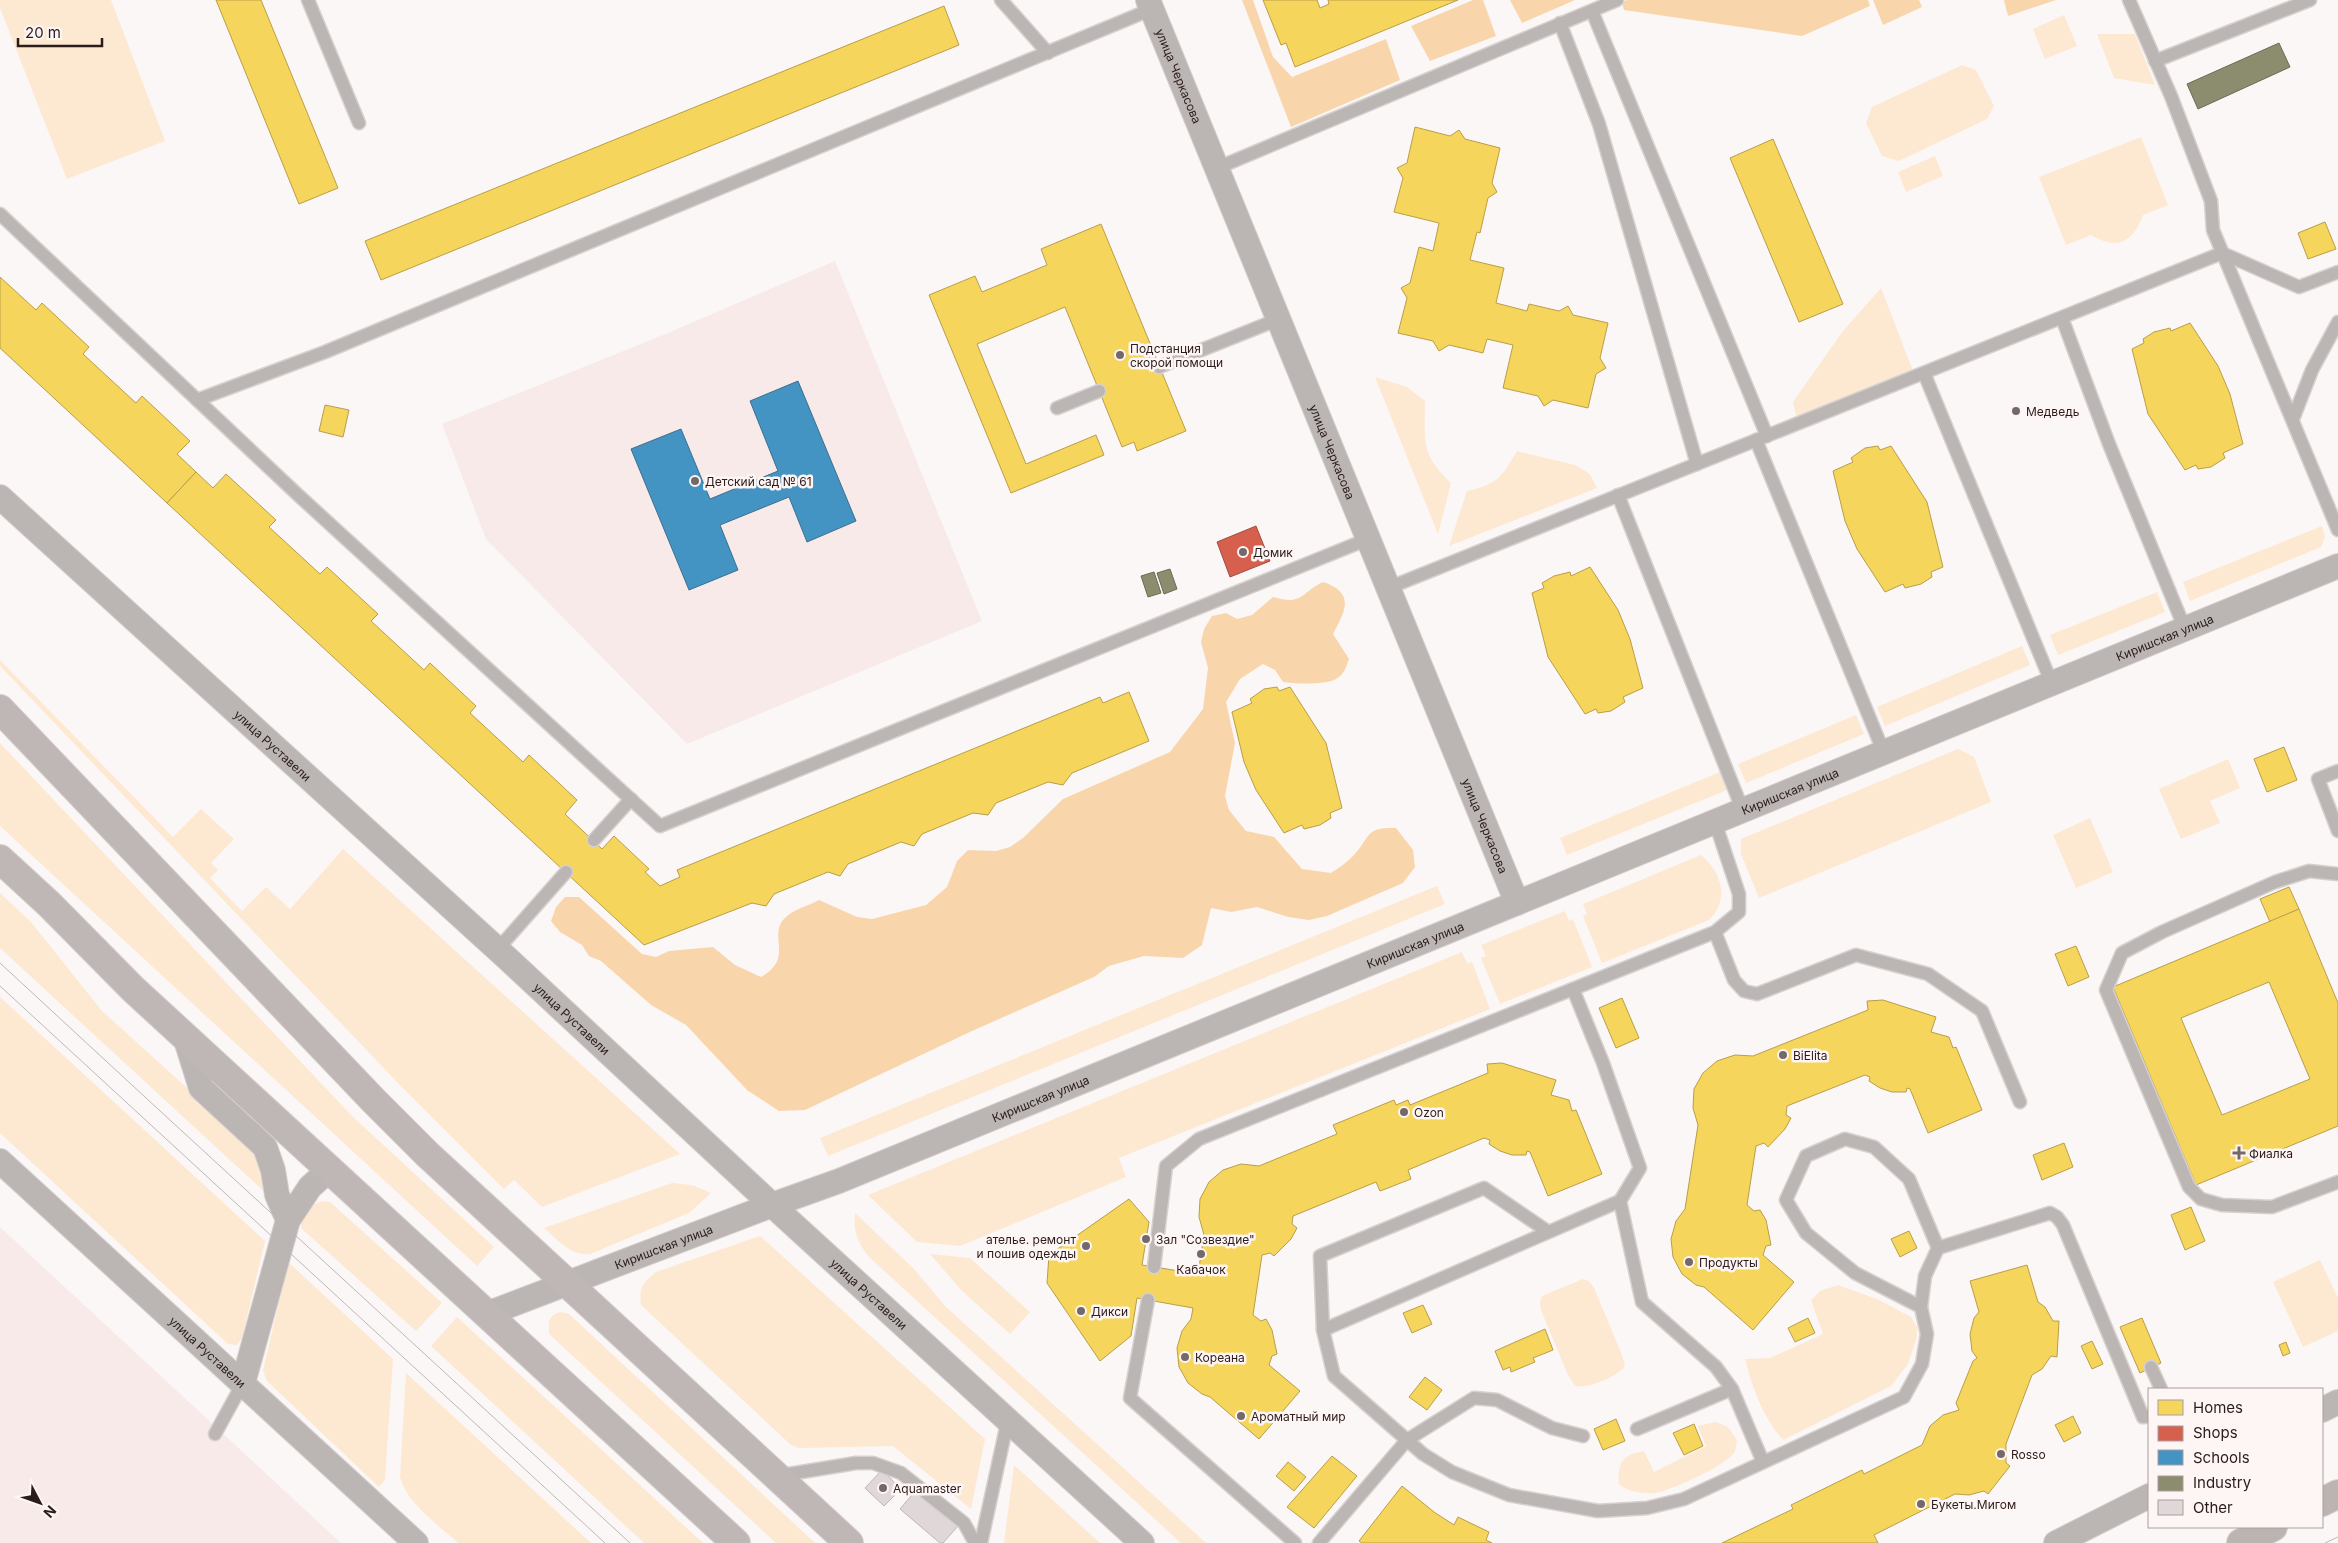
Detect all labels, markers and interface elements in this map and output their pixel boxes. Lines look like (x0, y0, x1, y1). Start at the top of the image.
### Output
scale bar (18, 15, 101, 47)
text: 20 m (25, 23, 61, 42)
street label: улица Черкасова (1153, 26, 1205, 126)
place label: Подстанция скорой помощи (1130, 341, 1223, 370)
marker: Подстанция скорой помощи (1114, 349, 1126, 361)
street label: улица Черкасова (1307, 402, 1359, 501)
place label: Медведь (2026, 404, 2080, 419)
marker: Медведь (2010, 405, 2022, 417)
place label: Детский сад № 61 (705, 474, 812, 489)
marker: Детский сад № 61 (689, 475, 701, 487)
place label: Домик (1253, 545, 1293, 560)
marker: Домик (1237, 546, 1249, 558)
street label: Киришская улица (2114, 611, 2215, 664)
street label: улица Руставели (231, 707, 315, 784)
street label: Киришская улица (1739, 764, 1841, 818)
street label: улица Черкасова (1459, 776, 1511, 875)
street label: Киришская улица (1364, 918, 1466, 971)
street label: улица Руставели (531, 979, 613, 1058)
place label: BiElita (1793, 1048, 1828, 1063)
marker: BiElita (1777, 1049, 1789, 1061)
street label: Киришская улица (990, 1072, 1091, 1125)
place label: Ozon (1414, 1105, 1444, 1120)
marker: Ozon (1398, 1106, 1410, 1118)
place label: Фиалка (2249, 1146, 2293, 1161)
marker: Фиалка (2233, 1147, 2245, 1159)
street label: Киришская улица (612, 1221, 715, 1272)
place label: ателье. ремонт и пошив одежды (977, 1232, 1076, 1261)
place label: Зал "Созвездие" (1156, 1232, 1255, 1247)
marker: Зал "Созвездие" (1140, 1233, 1152, 1245)
marker: ателье. ремонт и пошив одежды (1080, 1240, 1092, 1252)
marker: Кабачок (1195, 1248, 1207, 1260)
street label: улица Руставели (828, 1255, 911, 1333)
place label: Продукты (1699, 1255, 1758, 1270)
marker: Продукты (1683, 1256, 1695, 1268)
place label: Кабачок (1176, 1262, 1226, 1277)
place label: Дикси (1091, 1304, 1128, 1319)
marker: Дикси (1075, 1305, 1087, 1317)
street label: улица Руставели (166, 1313, 249, 1391)
place label: Кореана (1195, 1350, 1245, 1365)
marker: Кореана (1179, 1351, 1191, 1363)
legend (2148, 1388, 2323, 1528)
text: Homes (2193, 1398, 2243, 1417)
place label: Ароматный мир (1251, 1409, 1346, 1424)
marker: Ароматный мир (1235, 1410, 1247, 1422)
text: Shops (2193, 1423, 2238, 1442)
place label: Rosso (2011, 1447, 2046, 1462)
marker: Rosso (1995, 1448, 2007, 1460)
text: Schools (2193, 1448, 2250, 1467)
text: Industry (2193, 1473, 2252, 1492)
north arrow (15, 1478, 65, 1528)
place label: Aquamaster (893, 1481, 962, 1496)
marker: Aquamaster (877, 1482, 889, 1494)
place label: Букеты.Мигом (1931, 1497, 2016, 1512)
marker: Букеты.Мигом (1915, 1498, 1927, 1510)
text: Other (2193, 1498, 2233, 1517)
text: N (40, 1502, 60, 1521)

